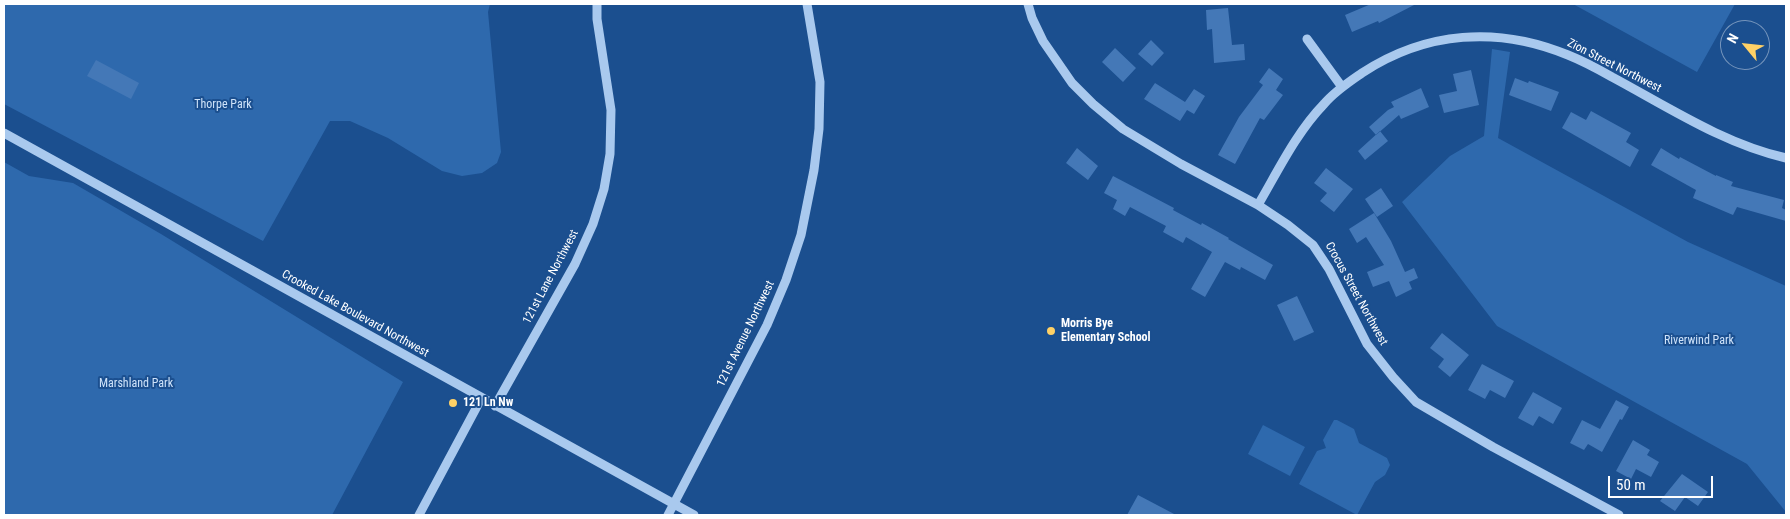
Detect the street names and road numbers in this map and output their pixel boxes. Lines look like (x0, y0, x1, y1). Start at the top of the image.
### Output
street label: Zion Street Northwest (1565, 36, 1663, 96)
street label: 121st Lane Northwest (520, 228, 582, 326)
street label: Crocus Street Northwest (1322, 240, 1390, 348)
street label: Crooked Lake Boulevard Northwest (279, 267, 431, 361)
street label: 121st Avenue Northwest (714, 279, 778, 389)

